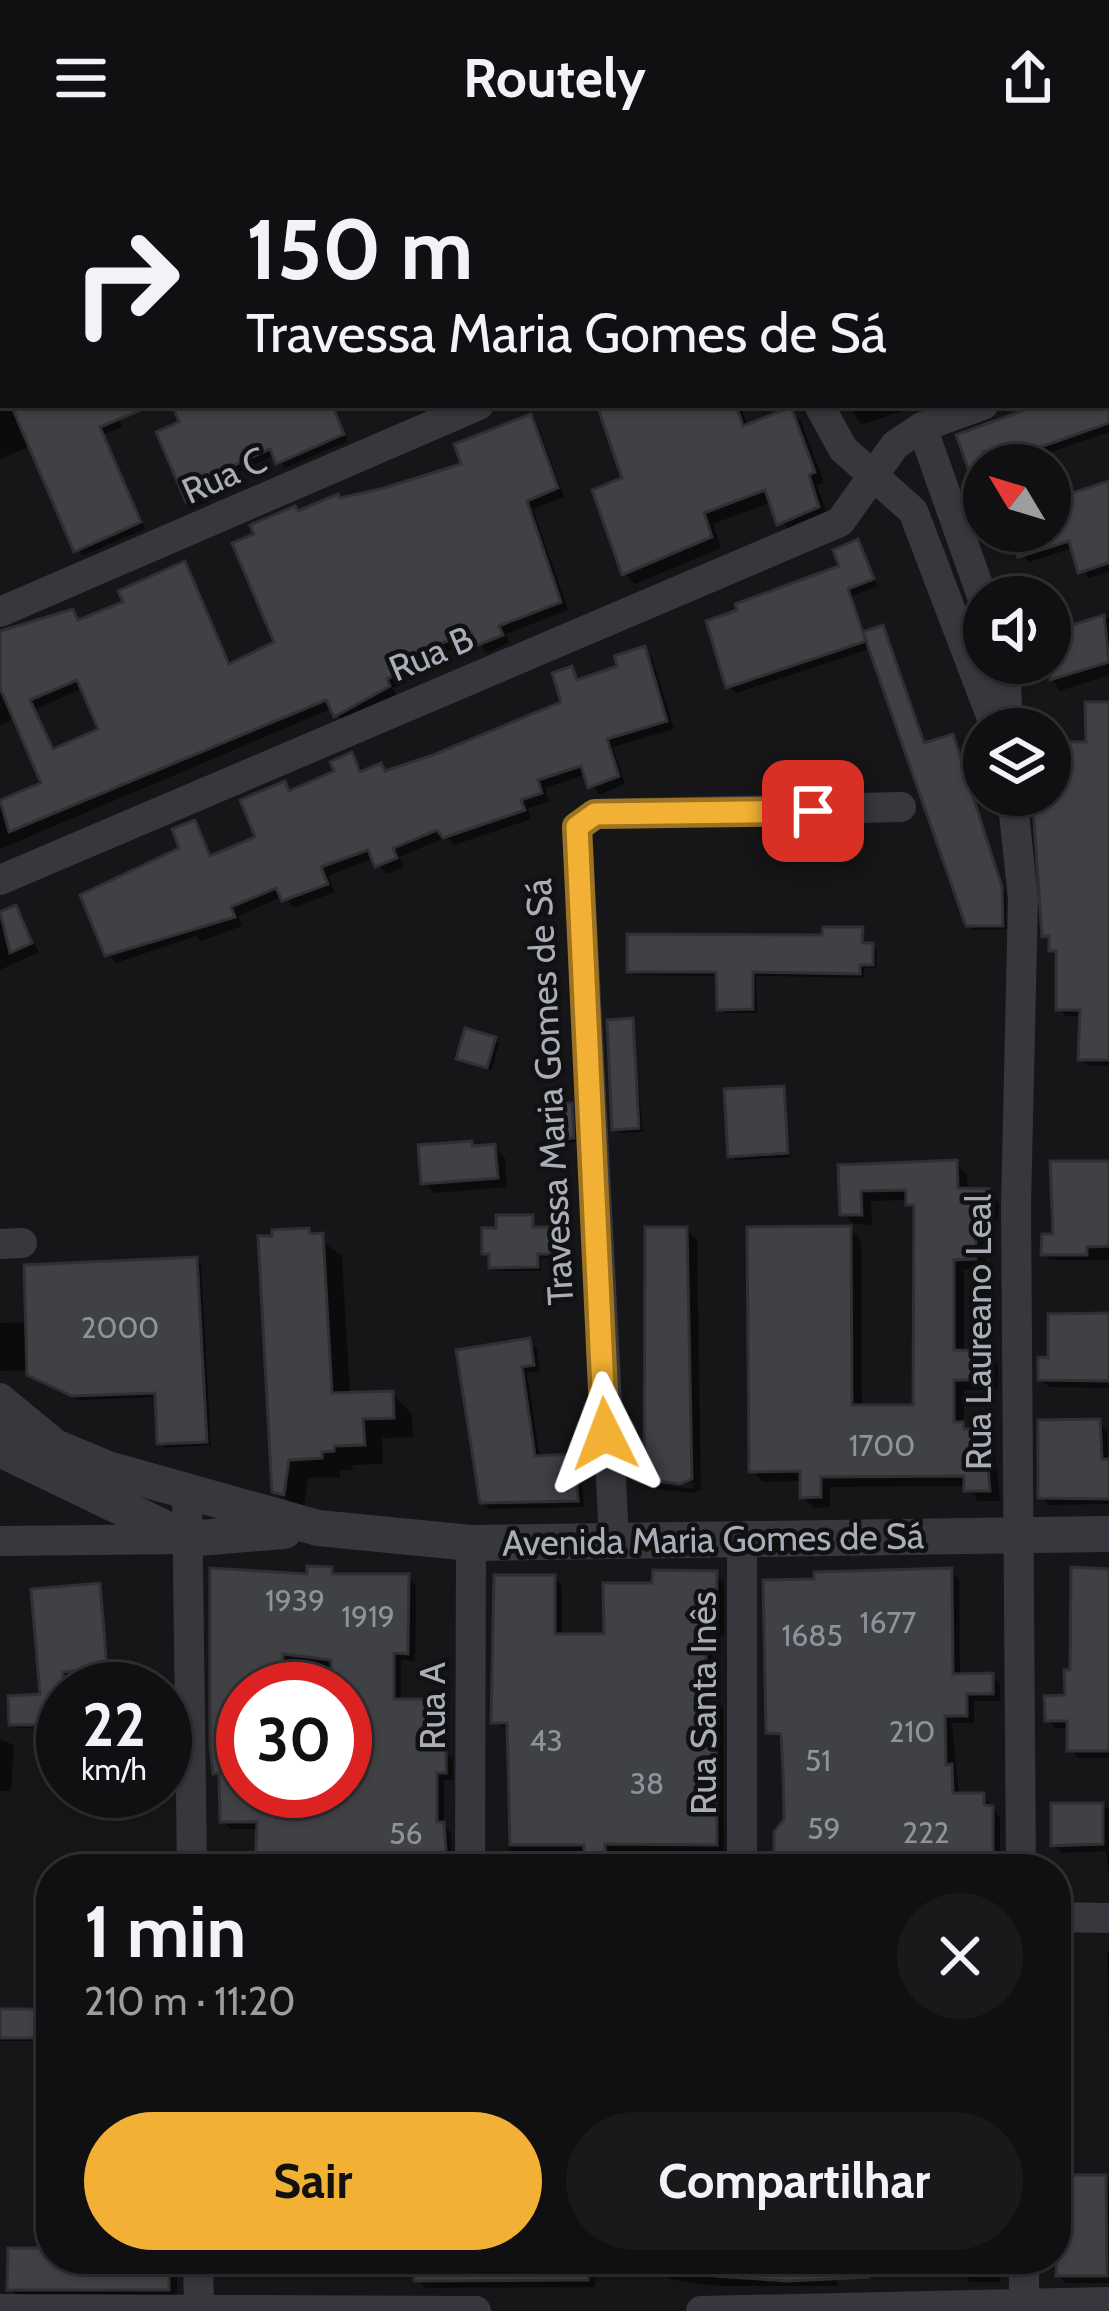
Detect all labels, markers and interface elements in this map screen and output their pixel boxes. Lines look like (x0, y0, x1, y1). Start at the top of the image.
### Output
icon: menu (48, 45, 114, 111)
text: Routely (463, 45, 646, 111)
icon: share (995, 45, 1061, 111)
text: 150 m (246, 198, 473, 300)
icon: right (48, 204, 204, 360)
text: Travessa Maria Gomes de Sá (246, 300, 887, 366)
street label: Rua C (175, 437, 273, 513)
north arrow (963, 444, 1071, 552)
map controls (963, 444, 1071, 816)
button: sound (963, 576, 1071, 684)
street label: Rua B (382, 616, 480, 690)
button: layers (963, 708, 1071, 816)
pin (762, 760, 864, 862)
icon: arrive (780, 778, 846, 844)
street label: Travessa Maria Gomes de Sá (516, 878, 582, 1306)
street label: Rua Laureano Leal (956, 1193, 1000, 1470)
house number: 2000 (81, 1309, 159, 1346)
position arrow (542, 1371, 668, 1497)
house number: 1700 (849, 1427, 915, 1464)
street label: Avenida Maria Gomes de Sá (502, 1513, 924, 1565)
house number: 1939 (265, 1582, 325, 1619)
street label: Rua Santa Inês (681, 1591, 725, 1815)
house number: 1919 (341, 1598, 395, 1635)
house number: 1677 (860, 1604, 916, 1641)
house number: 1685 (781, 1617, 843, 1654)
speed limit sign: 30 (216, 1662, 372, 1818)
street label: Rua A (410, 1662, 454, 1750)
text: 22 (82, 1688, 146, 1761)
house number: 210 (889, 1713, 935, 1750)
house number: 43 (529, 1722, 563, 1759)
house number: 51 (805, 1742, 831, 1779)
text: km/h (81, 1751, 147, 1788)
house number: 38 (630, 1765, 664, 1802)
house number: 59 (807, 1810, 841, 1847)
house number: 222 (902, 1814, 950, 1851)
house number: 56 (389, 1815, 423, 1852)
text: 1 min (84, 1888, 246, 1975)
button: close (897, 1893, 1023, 2019)
text: 210 m · 11:20 (84, 1977, 295, 2025)
button: Sair (84, 2112, 542, 2250)
button: Compartilhar (566, 2112, 1023, 2250)

